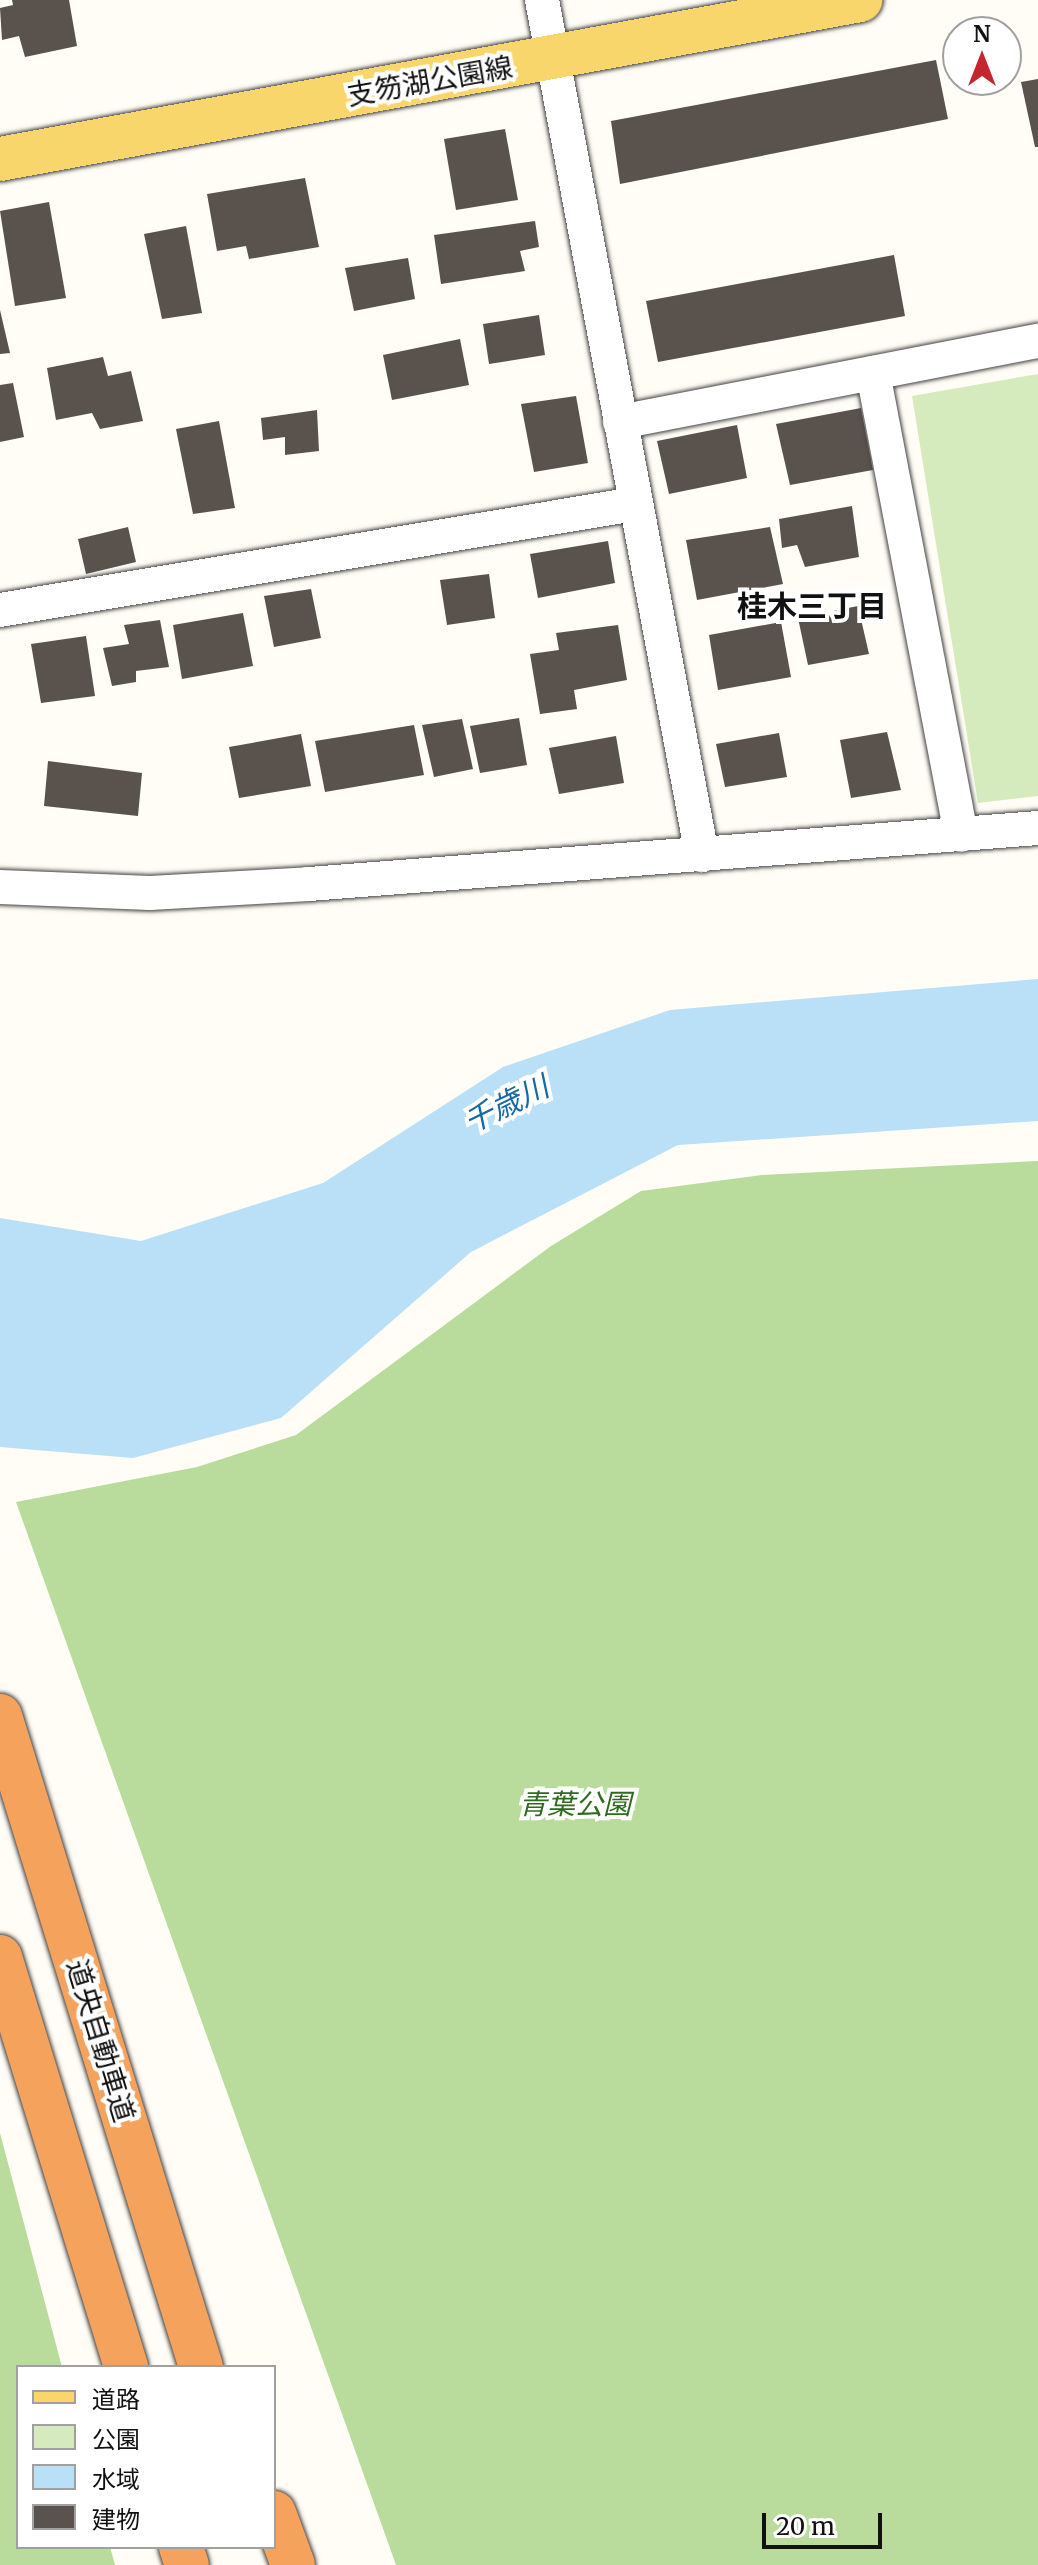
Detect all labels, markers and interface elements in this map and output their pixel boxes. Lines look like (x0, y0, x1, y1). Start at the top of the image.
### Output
north arrow (942, 16, 1022, 96)
text: N (973, 20, 991, 48)
street label: 支笏湖公園線 (344, 50, 516, 112)
district label: 桂木三丁目 (737, 588, 887, 624)
water label: 千歳川 (458, 1068, 554, 1140)
park label: 青葉公園 (519, 1787, 631, 1821)
street label: 道央自動車道 (60, 1956, 142, 2126)
legend (16, 2365, 276, 2549)
text: 道路 (92, 2384, 140, 2415)
text: 公園 (92, 2424, 140, 2455)
text: 水域 (92, 2464, 140, 2495)
scale bar (766, 2497, 886, 2547)
text: 建物 (92, 2504, 140, 2535)
text: 20 m (776, 2511, 835, 2542)

